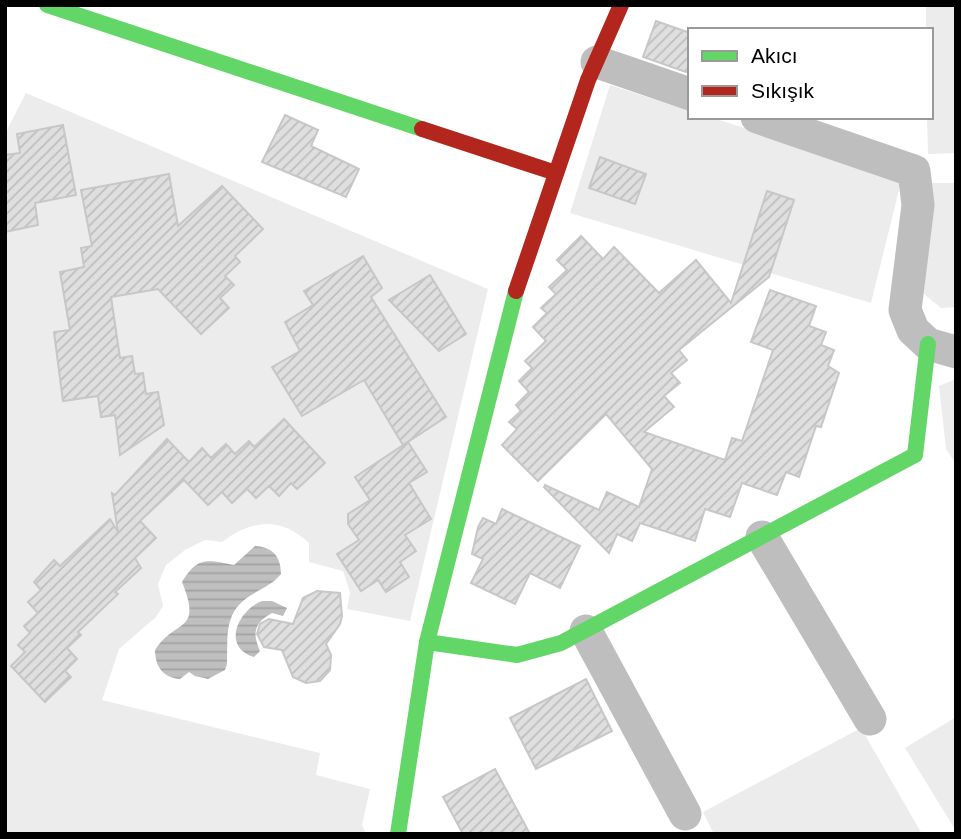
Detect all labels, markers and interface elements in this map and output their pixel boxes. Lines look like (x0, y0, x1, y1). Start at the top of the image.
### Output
legend (688, 28, 933, 119)
text: Akıcı (751, 44, 798, 67)
text: Sıkışık (751, 79, 815, 102)

